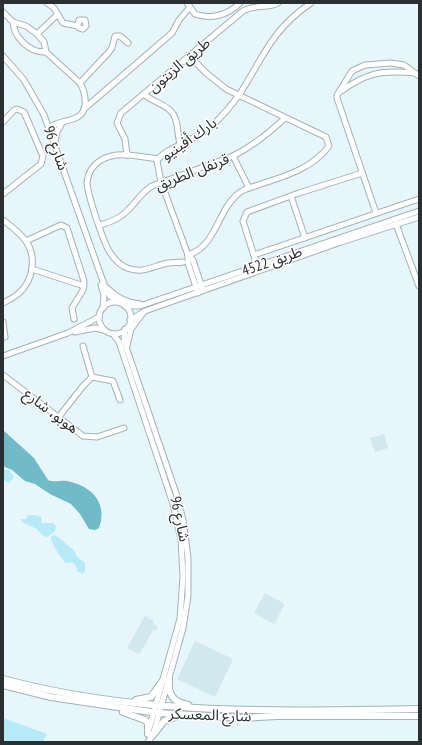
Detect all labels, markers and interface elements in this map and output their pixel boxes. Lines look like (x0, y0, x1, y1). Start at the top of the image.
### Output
street label: طريق الزيتون (144, 33, 214, 97)
street label: بارك أفينيو (157, 113, 220, 165)
street label: شارع 96 (37, 123, 73, 174)
street label: قرنفل الطريق (152, 149, 232, 195)
street label: طريق 4522 (239, 241, 305, 281)
street label: هوبو، شارع (18, 384, 83, 440)
street label: شارع 96 (163, 494, 195, 544)
street label: شارع المعسكر (167, 704, 252, 728)

